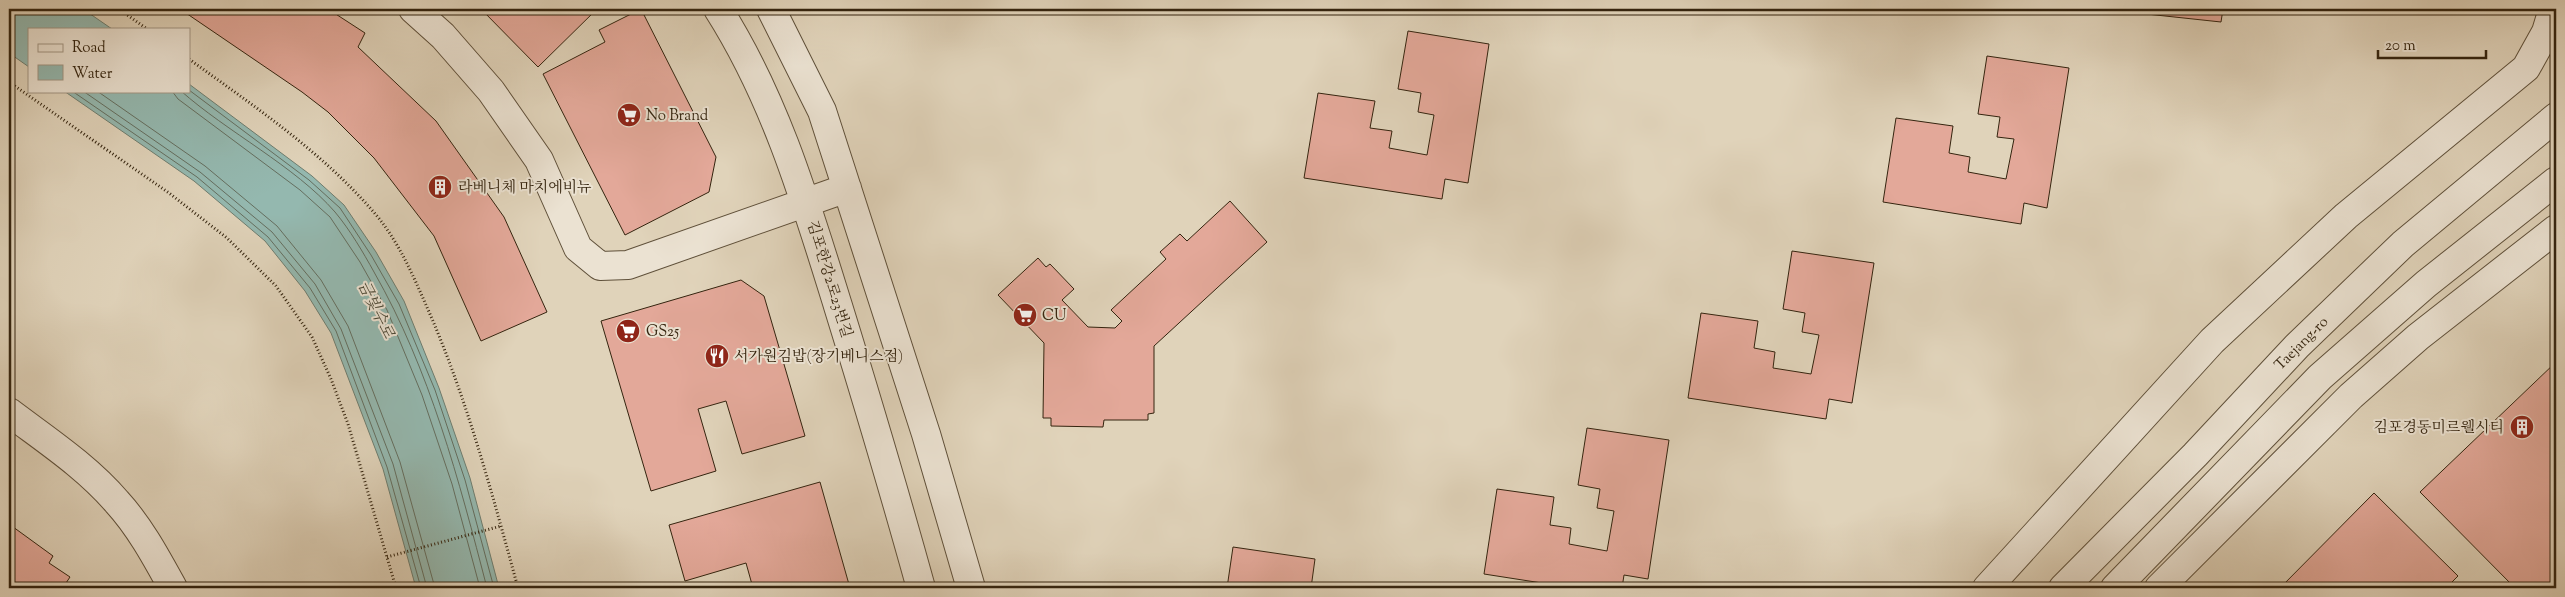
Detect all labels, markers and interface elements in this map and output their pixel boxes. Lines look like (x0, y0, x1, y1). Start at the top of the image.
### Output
legend (28, 28, 190, 92)
scale bar (2378, 28, 2485, 60)
text: 20 m (2385, 36, 2416, 57)
text: Road (72, 38, 106, 59)
text: Water (72, 64, 113, 85)
supermarket icon: No Brand (616, 102, 642, 128)
place label: No Brand (646, 106, 709, 127)
building icon: 라베니체 마치에비뉴 (427, 174, 453, 200)
place label: 라베니체 마치에비뉴 (458, 178, 592, 199)
street label: 김포한강2로23번길 (801, 218, 856, 341)
water label: 금빛수로 (351, 277, 399, 343)
supermarket icon: CU (1012, 302, 1038, 328)
place label: CU (1042, 306, 1066, 327)
street label: Taejang-ro (2270, 312, 2334, 376)
supermarket icon: GS25 (615, 318, 641, 344)
place label: GS25 (646, 322, 679, 343)
restaurant icon: 서가원김밥(장기베니스점) (704, 343, 730, 369)
place label: 서가원김밥(장기베니스점) (734, 347, 903, 368)
building icon: 김포경동미르웰시티 (2509, 414, 2535, 440)
place label: 김포경동미르웰시티 (2374, 418, 2504, 439)

